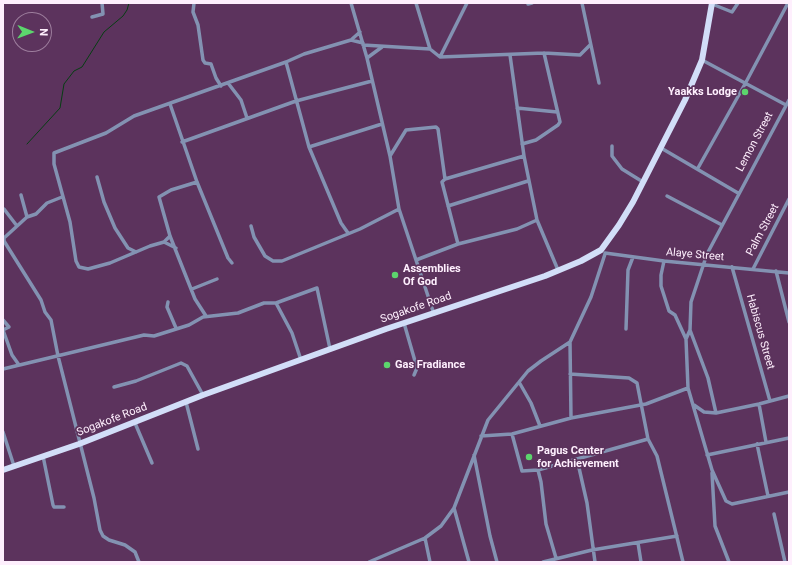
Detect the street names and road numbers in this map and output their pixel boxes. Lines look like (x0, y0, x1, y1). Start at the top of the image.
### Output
street label: Lemon Street (734, 110, 776, 174)
street label: Palm Street (744, 202, 782, 258)
street label: Alaye Street (665, 246, 725, 264)
street label: Sogakofe Road (379, 290, 453, 326)
street label: Habiscus Street (743, 293, 777, 371)
street label: Sogakofe Road (75, 401, 149, 439)

